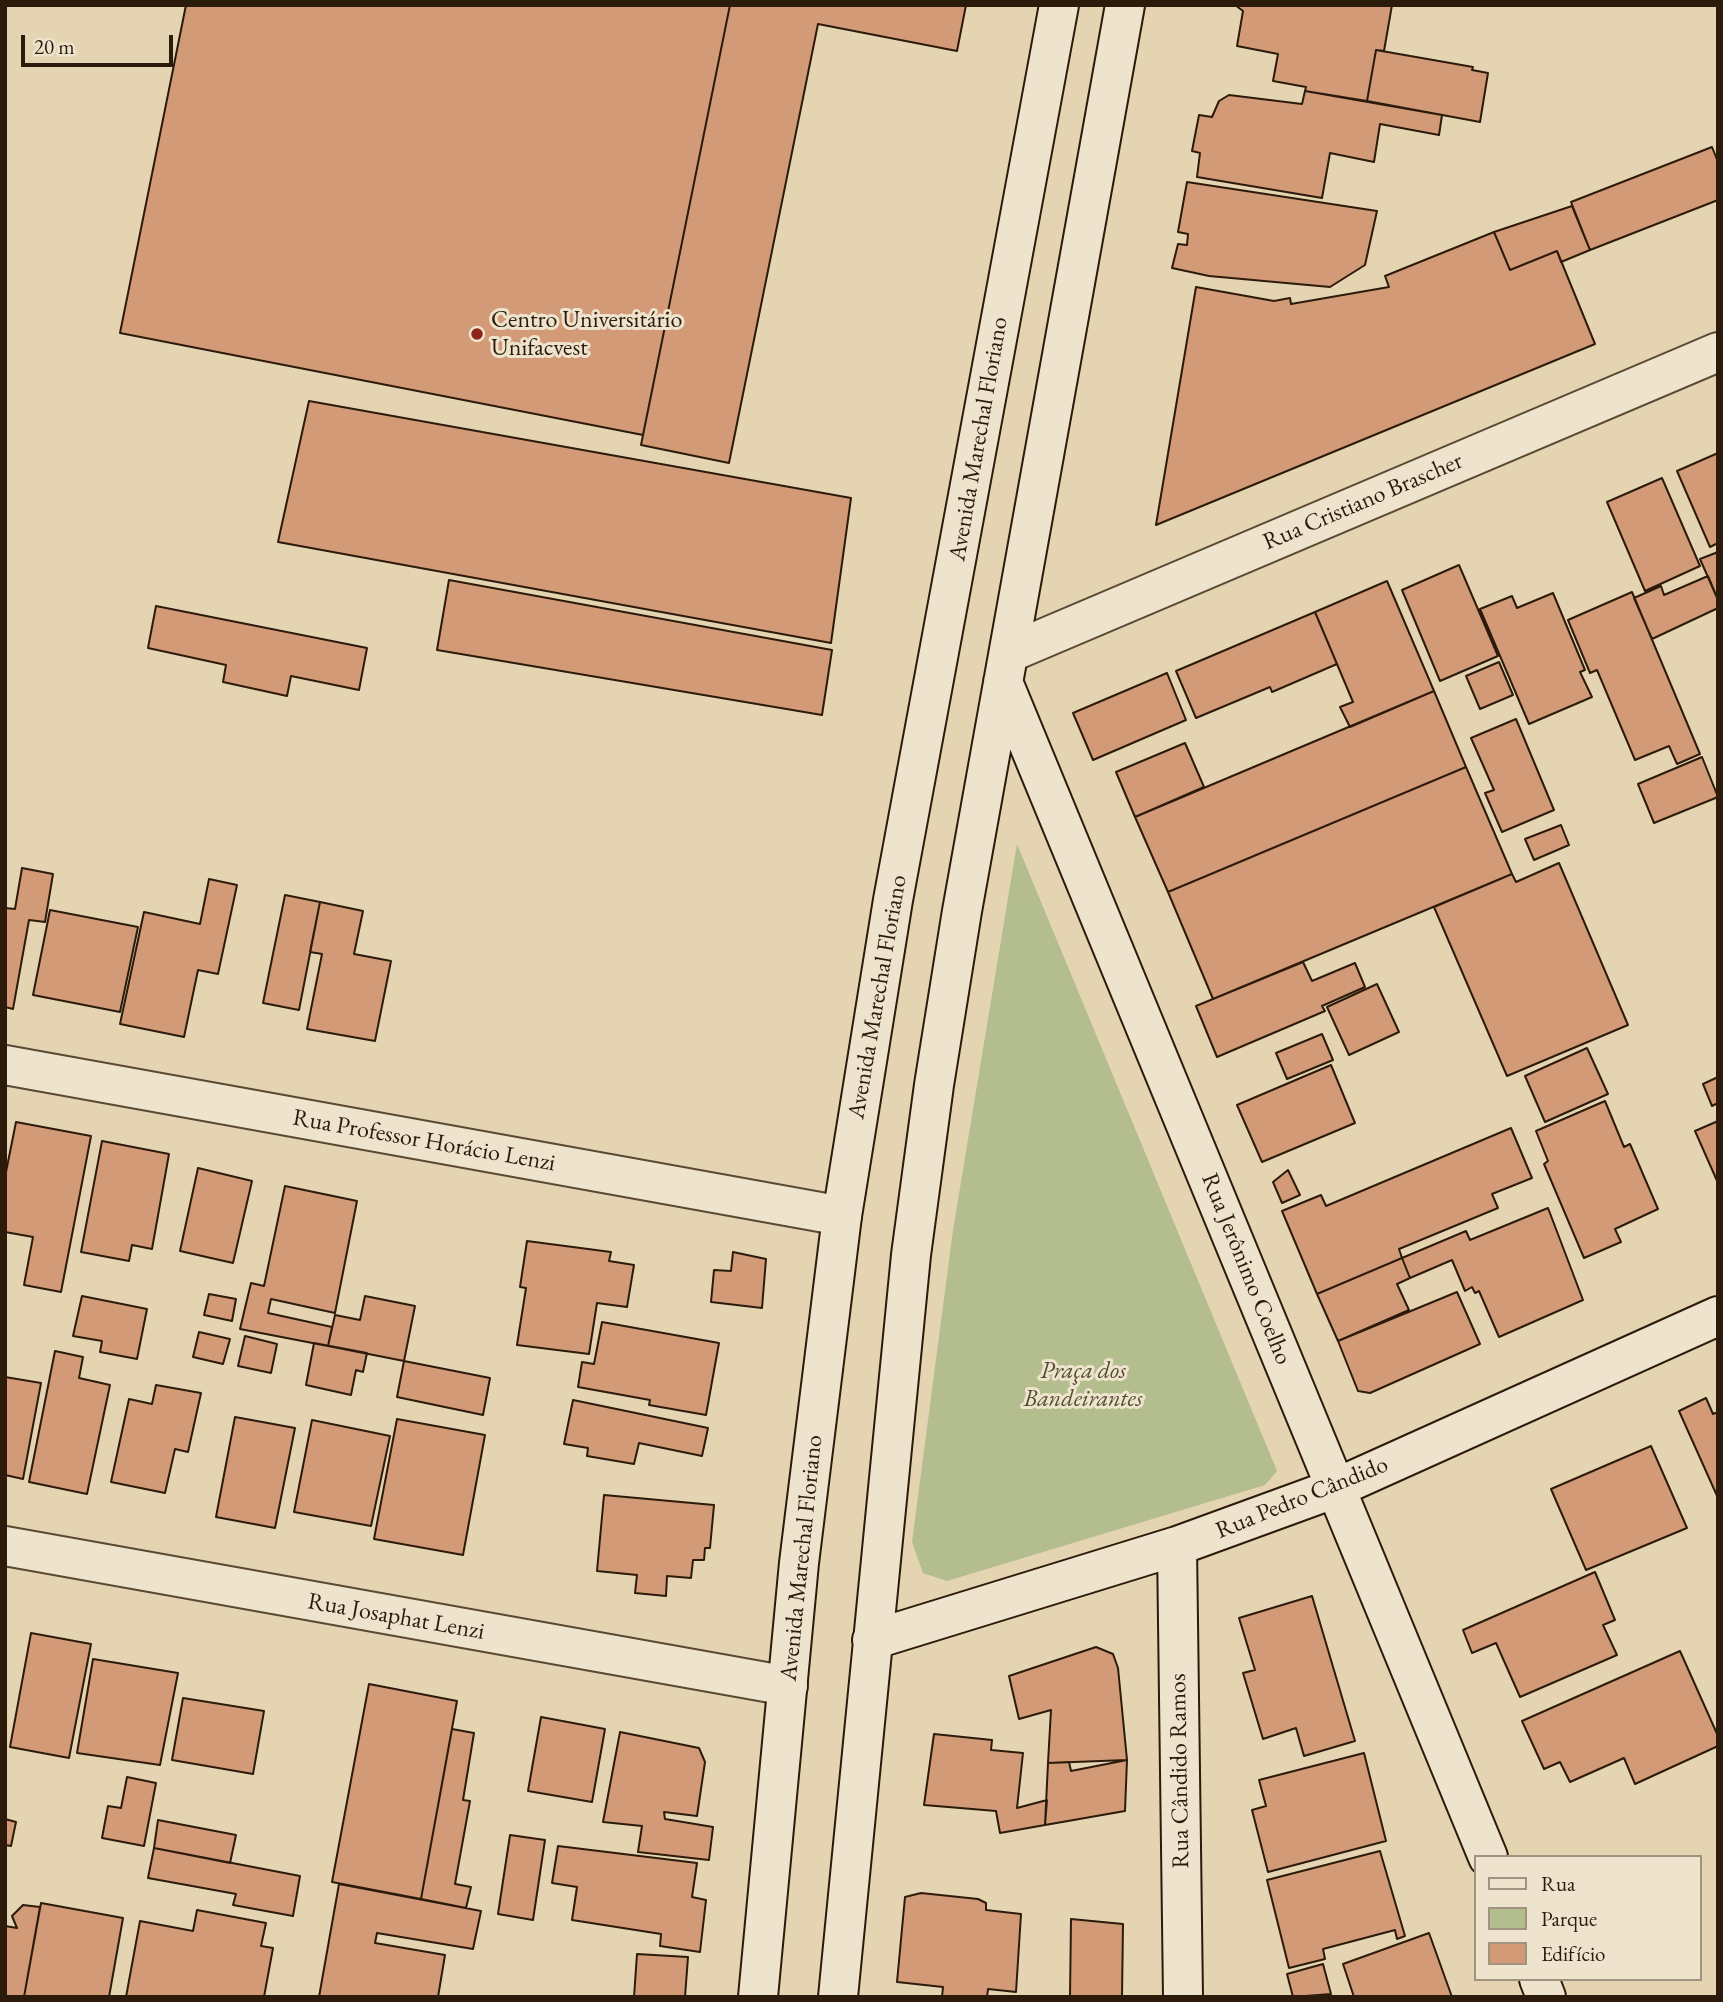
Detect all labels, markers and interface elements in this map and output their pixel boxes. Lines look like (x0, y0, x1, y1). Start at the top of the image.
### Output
scale bar (24, 21, 177, 65)
text: 20 m (34, 33, 75, 60)
place label: Centro Universitário Unifacvest (491, 306, 682, 362)
street label: Avenida Marechal Floriano (943, 315, 1015, 563)
marker: Centro Universitário Unifacvest (469, 326, 485, 342)
street label: Rua Cristiano Brascher (1259, 447, 1467, 557)
street label: Avenida Marechal Floriano (842, 873, 914, 1121)
street label: Rua Professor Horácio Lenzi (290, 1104, 558, 1178)
street label: Rua Jerônimo Coelho (1194, 1169, 1298, 1369)
park label: Praça dos Bandeirantes (1024, 1357, 1142, 1413)
street label: Avenida Marechal Floriano (775, 1434, 829, 1682)
street label: Rua Pedro Cândido (1212, 1450, 1392, 1546)
street label: Rua Josaphat Lenzi (305, 1587, 487, 1647)
street label: Rua Cândido Ramos (1164, 1673, 1196, 1869)
legend (1474, 1855, 1702, 1981)
text: Rua (1541, 1870, 1575, 1897)
text: Parque (1541, 1905, 1597, 1932)
text: Edifício (1541, 1940, 1605, 1967)

